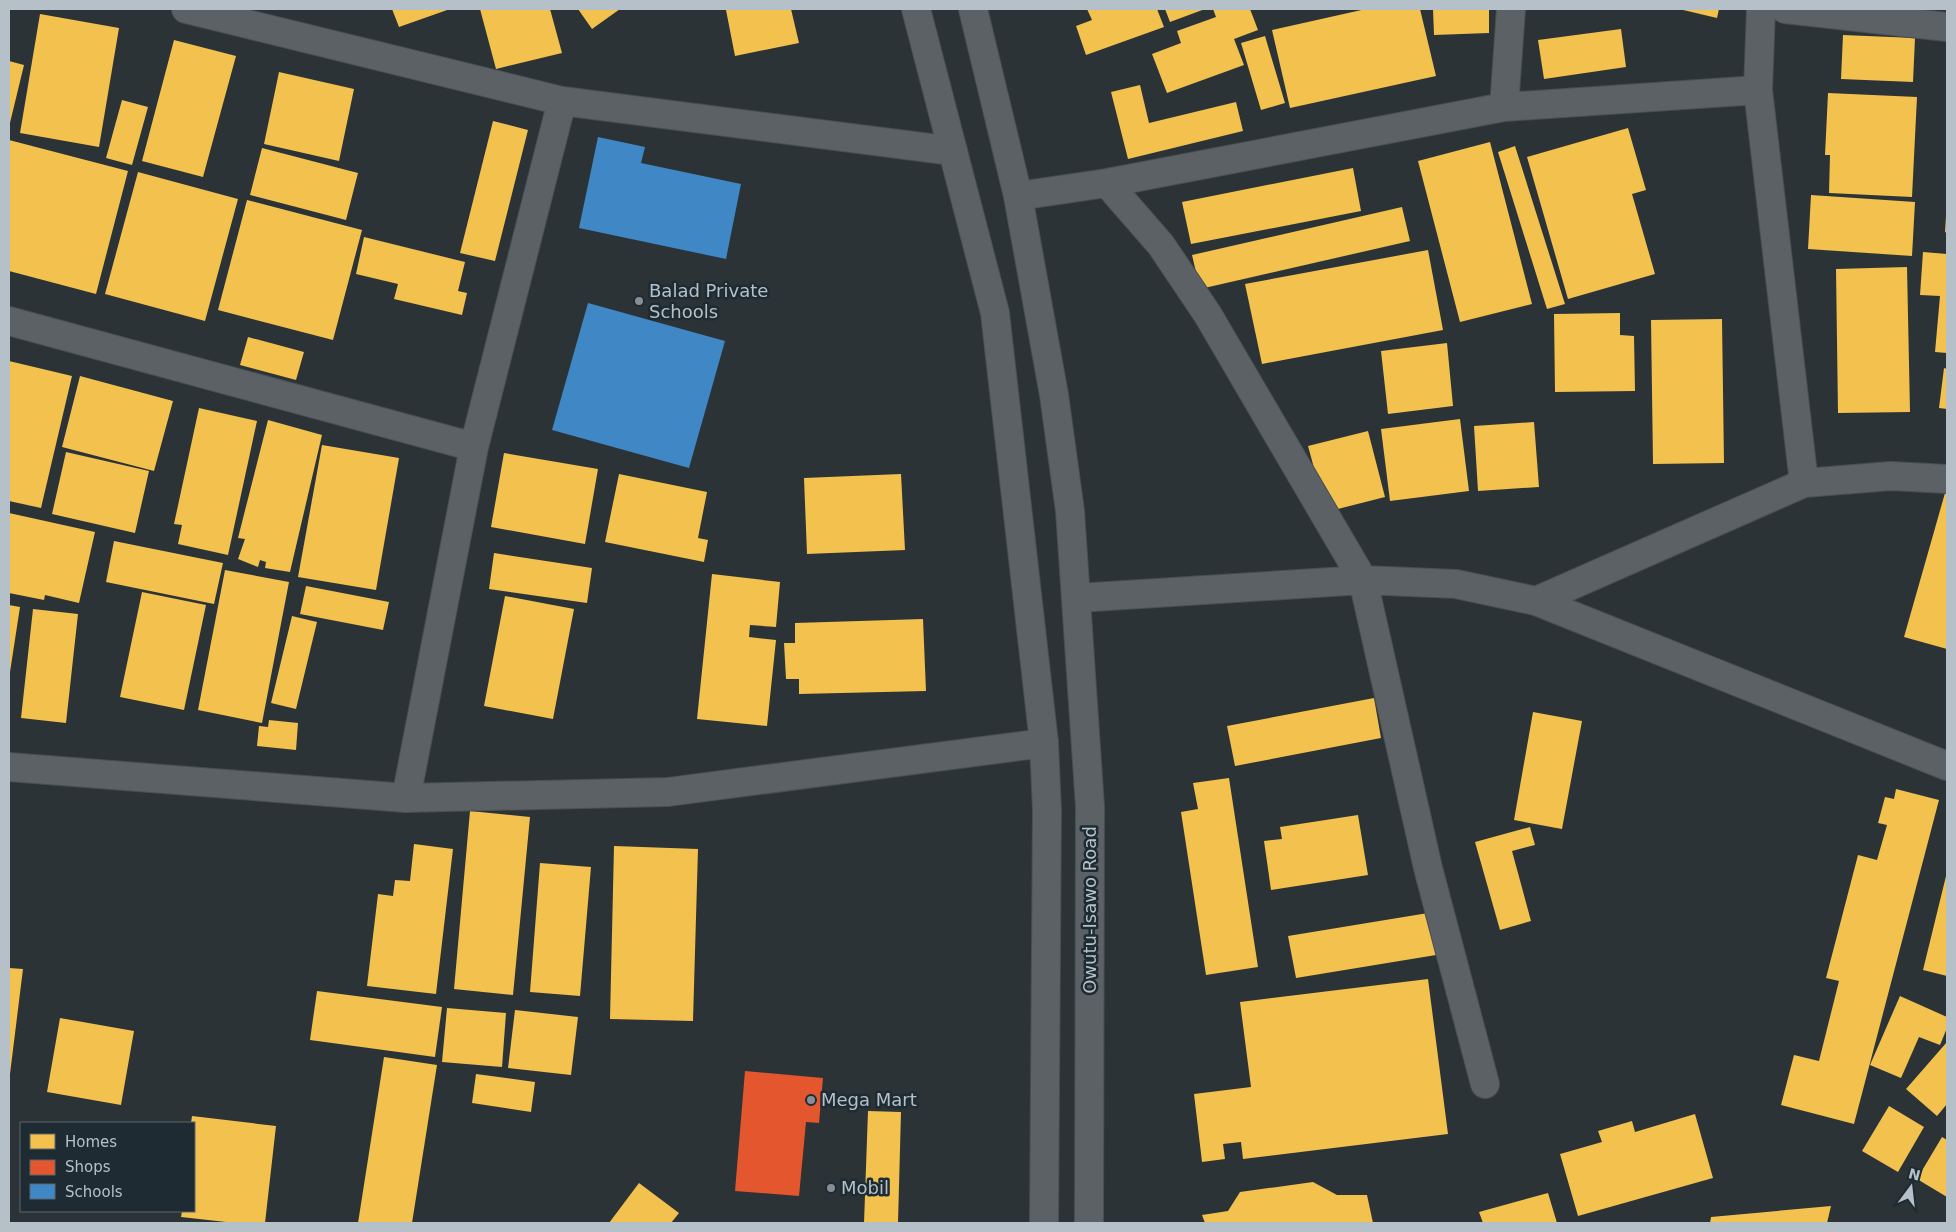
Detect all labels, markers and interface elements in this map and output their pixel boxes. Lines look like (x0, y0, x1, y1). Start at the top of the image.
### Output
place label: Balad Private Schools (649, 280, 768, 322)
marker: Balad Private Schools (633, 295, 645, 307)
street label: Owutu-Isawo Road (1079, 826, 1100, 994)
place label: Mega Mart (821, 1089, 917, 1110)
marker: Mega Mart (805, 1094, 817, 1106)
legend (20, 1122, 195, 1212)
text: Homes (65, 1133, 117, 1151)
text: Shops (65, 1158, 111, 1176)
north arrow (1886, 1162, 1936, 1212)
text: N (1907, 1165, 1922, 1184)
place label: Mobil (841, 1177, 889, 1198)
marker: Mobil (825, 1182, 837, 1194)
text: Schools (65, 1183, 123, 1201)

